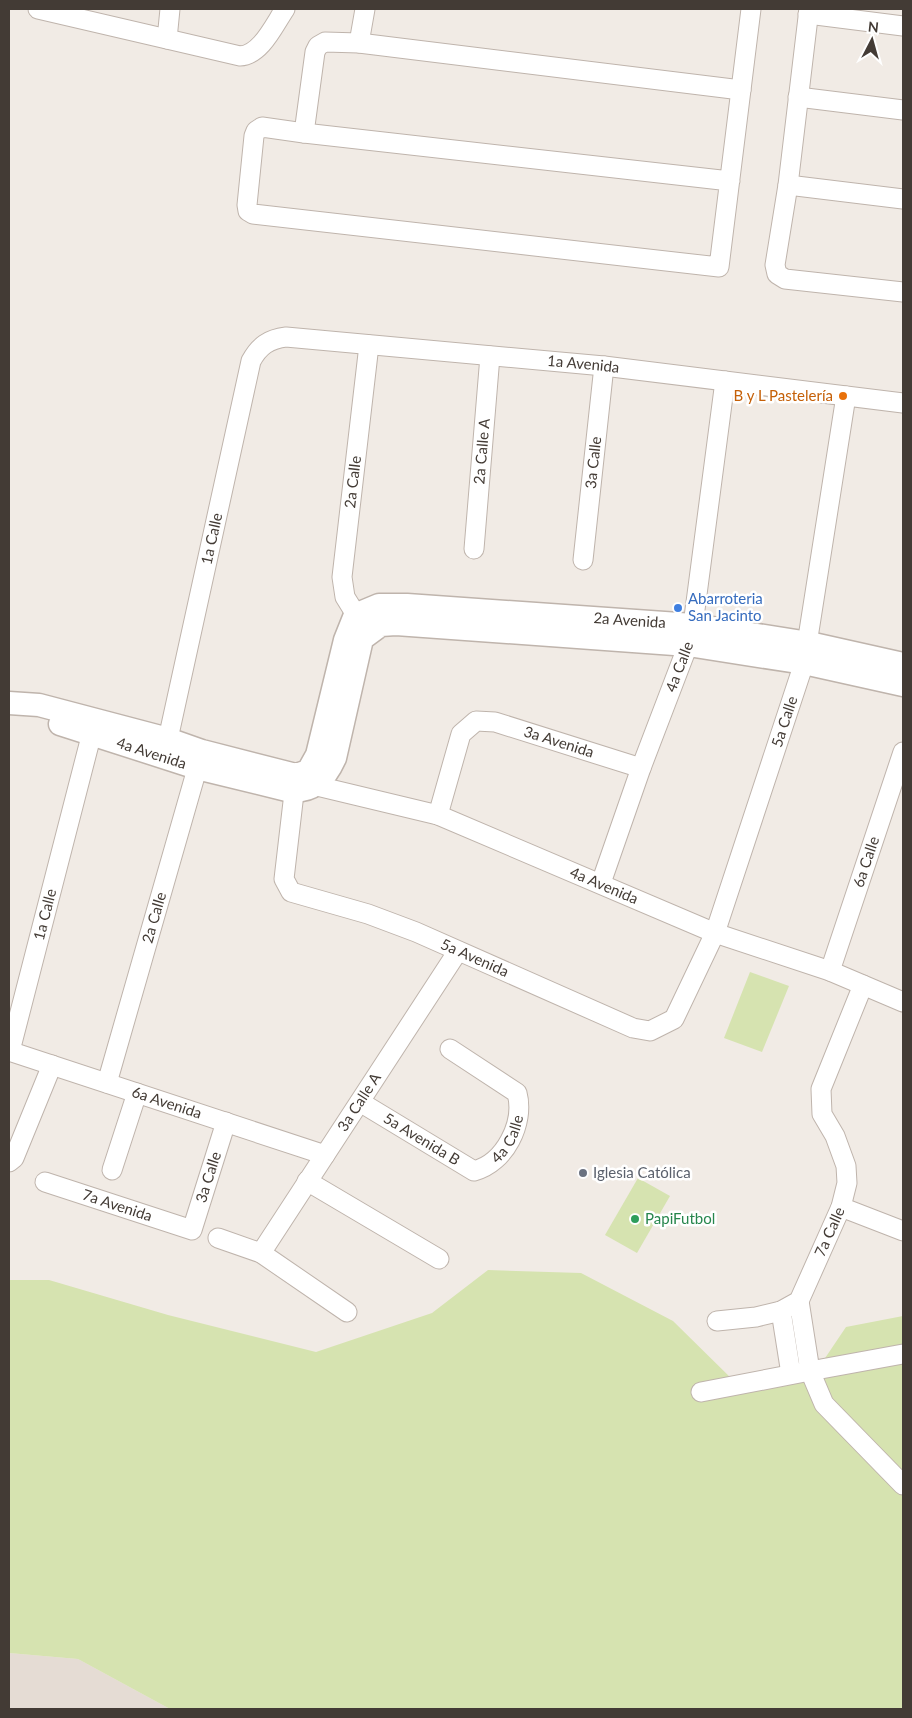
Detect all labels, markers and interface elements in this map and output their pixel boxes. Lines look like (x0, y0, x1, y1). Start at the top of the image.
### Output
north arrow (847, 15, 897, 65)
text: N (867, 18, 880, 36)
street label: 1a Avenida (547, 351, 621, 376)
place label: B y L Pastelería (734, 386, 833, 404)
marker: B y L Pastelería (837, 390, 849, 402)
street label: 2a Calle A (469, 417, 493, 485)
street label: 3a Calle (581, 435, 604, 490)
street label: 2a Calle (340, 455, 364, 509)
street label: 1a Calle (197, 511, 225, 566)
place label: Abarroteria San Jacinto (688, 589, 763, 624)
marker: Abarroteria San Jacinto (672, 602, 684, 614)
street label: 2a Avenida (593, 608, 666, 631)
street label: 4a Calle (661, 639, 697, 694)
street label: 5a Calle (767, 693, 801, 749)
street label: 3a Avenida (522, 722, 596, 761)
street label: 4a Avenida (114, 733, 189, 772)
street label: 6a Calle (849, 834, 882, 889)
street label: 4a Avenida (568, 862, 641, 907)
street label: 1a Calle (29, 886, 59, 942)
street label: 2a Calle (138, 890, 169, 945)
street label: 5a Avenida (438, 934, 512, 980)
street label: 3a Calle A (333, 1068, 385, 1134)
street label: 6a Avenida (130, 1082, 204, 1122)
street label: 5a Avenida B (381, 1108, 464, 1168)
street label: 4a Calle (487, 1113, 526, 1167)
street label: 3a Calle (191, 1149, 224, 1205)
place label: Iglesia Católica (593, 1163, 691, 1181)
marker: Iglesia Católica (577, 1167, 589, 1179)
street label: 7a Avenida (80, 1185, 155, 1224)
street label: 7a Calle (810, 1204, 848, 1259)
place label: PapiFutbol (645, 1209, 715, 1227)
marker: PapiFutbol (629, 1213, 641, 1225)

